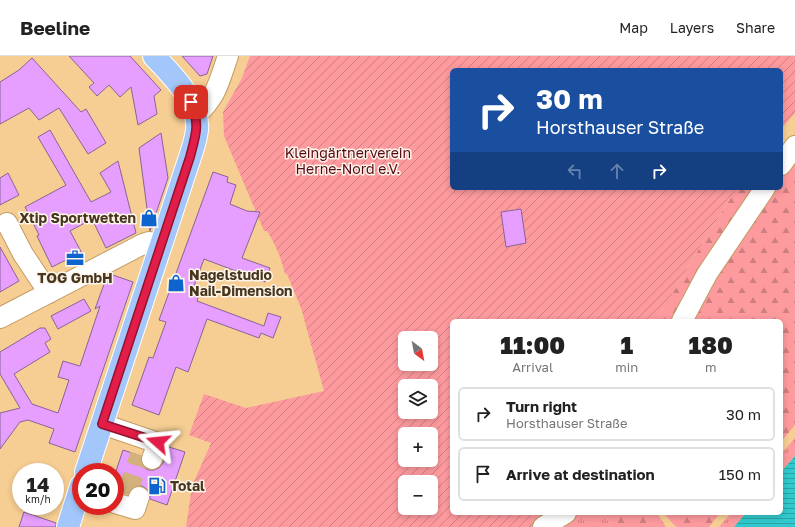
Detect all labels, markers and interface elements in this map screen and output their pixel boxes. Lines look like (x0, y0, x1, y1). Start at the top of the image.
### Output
text: Beeline (20, 16, 90, 39)
text: Map (619, 19, 648, 36)
text: Layers (670, 19, 714, 36)
text: Share (736, 19, 775, 36)
text: 30 m (536, 82, 603, 115)
icon: right (470, 84, 522, 136)
pin (174, 85, 208, 119)
icon: arrive (180, 91, 202, 113)
text: Horsthauser Straße (536, 116, 704, 138)
park label: Kleingärtnerverein Herne-Nord e.V. (285, 144, 411, 177)
icon: left (564, 160, 586, 182)
icon: ahead (606, 160, 628, 182)
icon: right (648, 160, 670, 182)
shop icon: Xtip Sportwetten (139, 208, 159, 228)
place label: Xtip Sportwetten (19, 209, 136, 226)
office icon: TOG GmbH (65, 248, 85, 268)
place label: Nagelstudio Nail-Dimension (189, 266, 293, 299)
place label: TOG GmbH (37, 269, 113, 286)
shop icon: Nagelstudio Nail-Dimension (166, 273, 186, 293)
text: 11:00 (500, 330, 565, 359)
text: 1 (621, 330, 633, 359)
text: 180 (689, 330, 733, 359)
north arrow (398, 331, 438, 371)
map controls (398, 331, 438, 515)
text: Arrival (512, 359, 553, 375)
text: min (615, 359, 638, 375)
text: m (705, 359, 716, 375)
button: layers (398, 379, 438, 419)
text: Turn right (506, 397, 577, 415)
icon: right (472, 403, 494, 425)
text: 30 m (726, 405, 761, 423)
text: Horsthauser Straße (506, 415, 627, 431)
position arrow (137, 421, 179, 463)
button: + (398, 427, 438, 467)
speed limit sign: 20 (72, 463, 124, 515)
icon: arrive (472, 463, 494, 485)
text: Arrive at destination (506, 465, 655, 483)
text: 150 m (719, 465, 761, 483)
text: 14 (27, 472, 49, 496)
button: − (398, 475, 438, 515)
fuel station icon: Total (147, 476, 167, 496)
place label: Total (170, 477, 205, 494)
text: km/h (25, 493, 51, 505)

